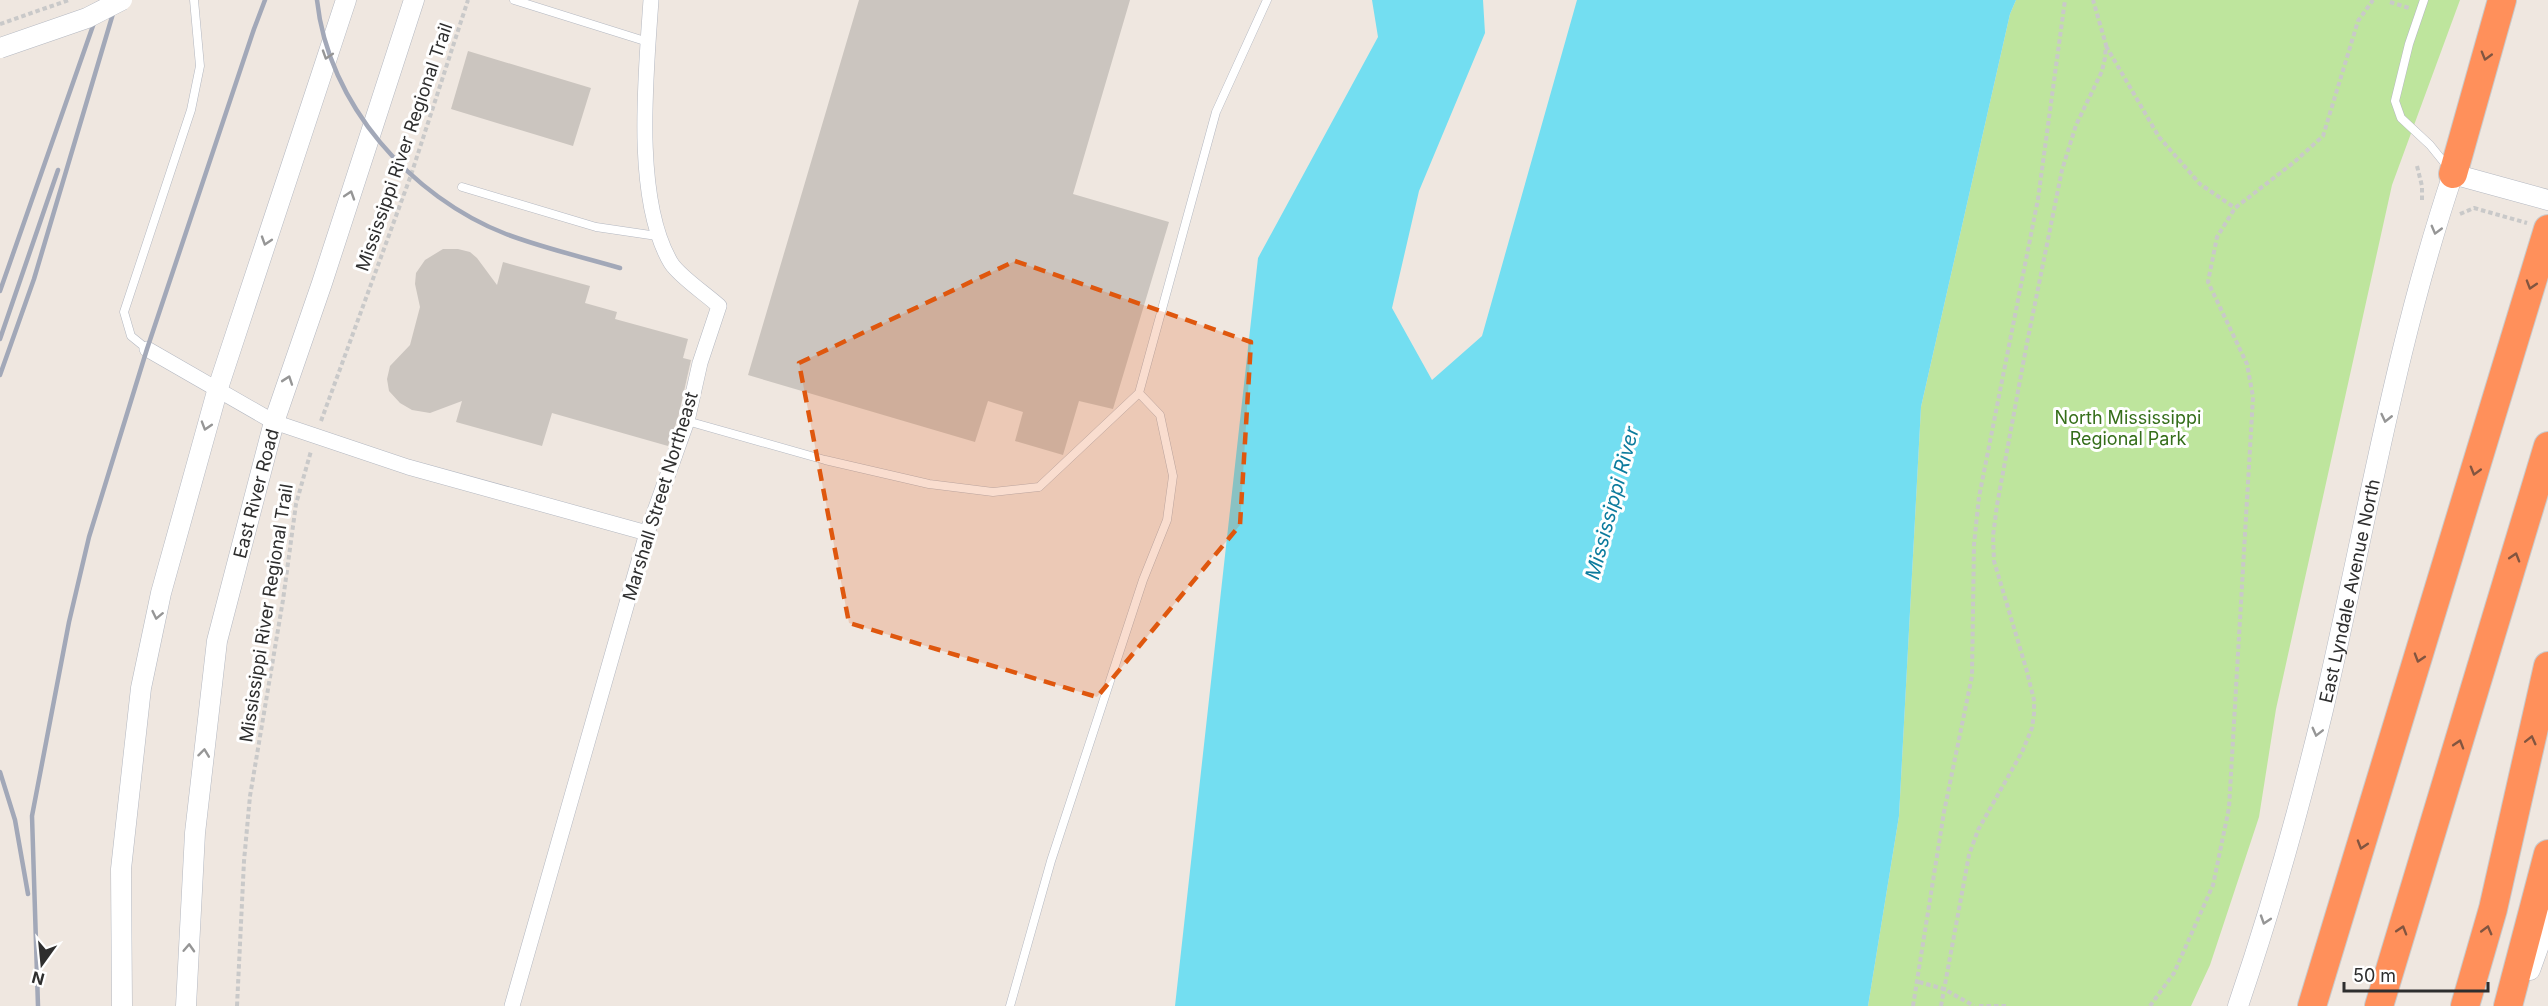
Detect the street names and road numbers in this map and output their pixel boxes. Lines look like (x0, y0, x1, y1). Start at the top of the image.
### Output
street label: Mississippi River Regional Trail (352, 20, 456, 274)
street label: Marshall Street Northeast (618, 389, 702, 603)
street label: East River Road (229, 426, 282, 560)
street label: East Lyndale Avenue North (2315, 477, 2383, 705)
street label: Mississippi River Regional Trail (235, 482, 297, 744)

